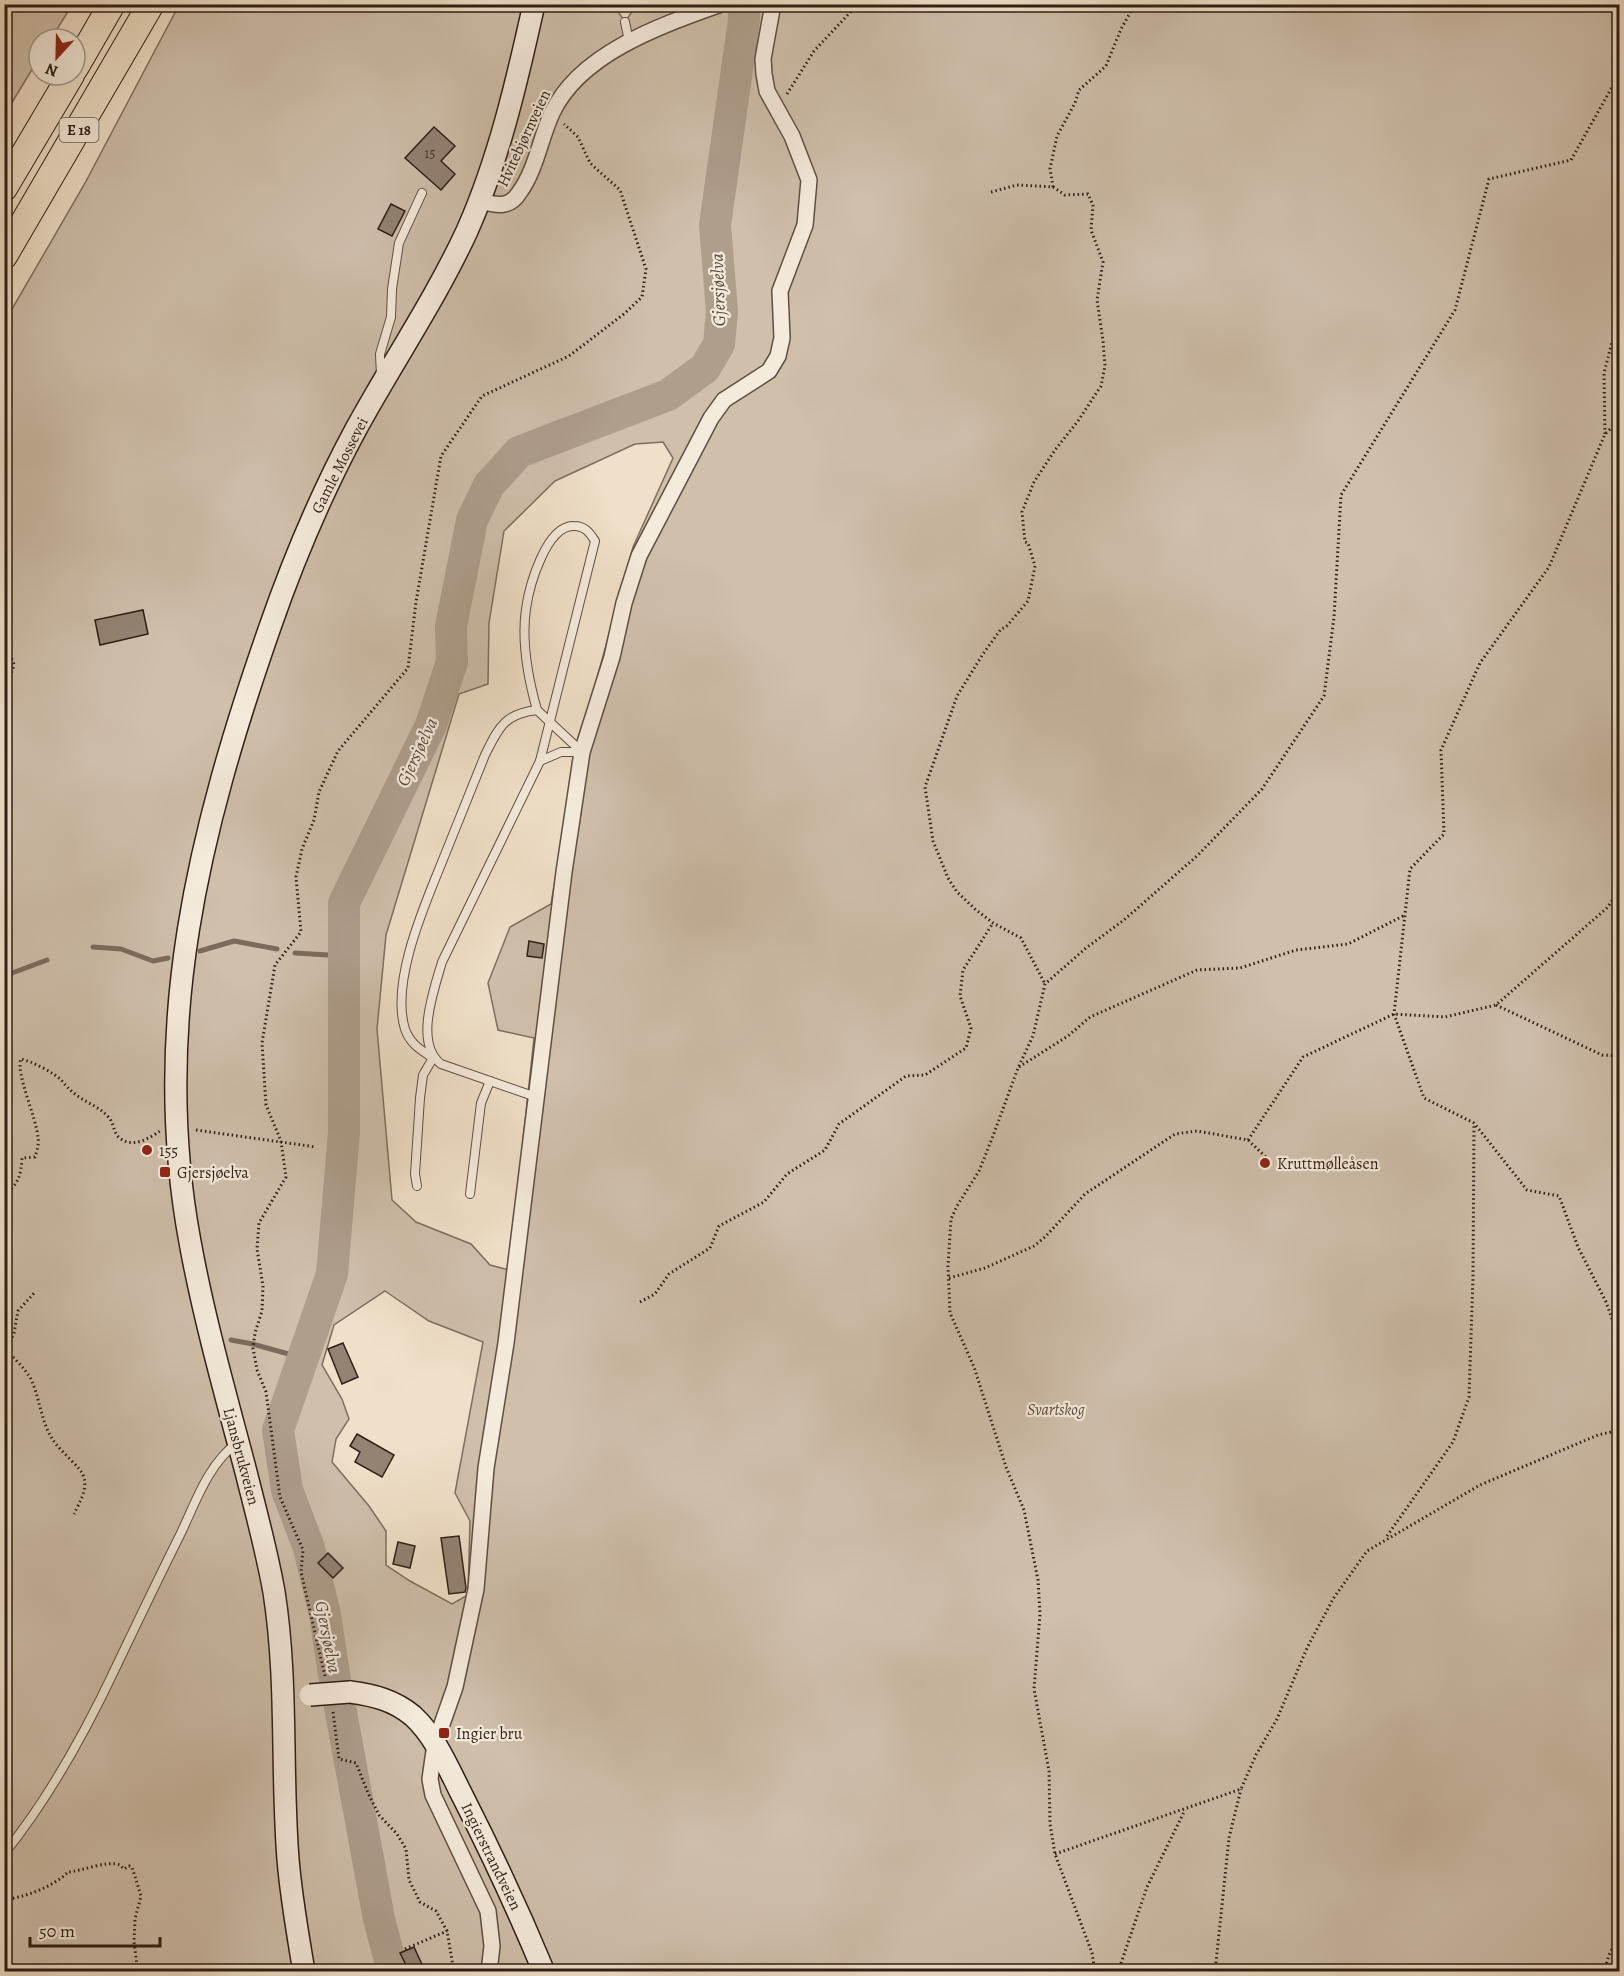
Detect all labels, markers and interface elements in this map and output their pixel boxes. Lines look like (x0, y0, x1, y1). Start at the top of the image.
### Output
north arrow (27, 27, 87, 87)
text: N (42, 57, 61, 82)
street label: Hvitebjørnveien (492, 86, 556, 191)
road number: E 18 (60, 118, 98, 142)
house number: 15 (425, 144, 435, 163)
water label: Gjersjøelva (705, 253, 731, 327)
street label: Gamle Mossevei (306, 414, 374, 517)
water label: Gjersjøelva (391, 714, 443, 790)
place label: 155 (159, 1140, 178, 1162)
marker: 155 (140, 1143, 154, 1157)
place label: Kruttmølleåsen (1277, 1153, 1379, 1175)
marker: Kruttmølleåsen (1258, 1156, 1272, 1170)
place label: Gjersjøelva (177, 1162, 249, 1184)
marker: Gjersjøelva (158, 1165, 172, 1179)
park label: Svartskog (1027, 1399, 1085, 1421)
street label: Ljansbrukveien (217, 1405, 265, 1508)
water label: Gjersjøelva (309, 1599, 347, 1675)
place label: Ingier bru (456, 1723, 523, 1745)
marker: Ingier bru (437, 1726, 451, 1740)
street label: Ingierstrandveien (456, 1799, 527, 1914)
scale bar (30, 1910, 160, 1948)
text: 50 m (39, 1919, 75, 1943)

